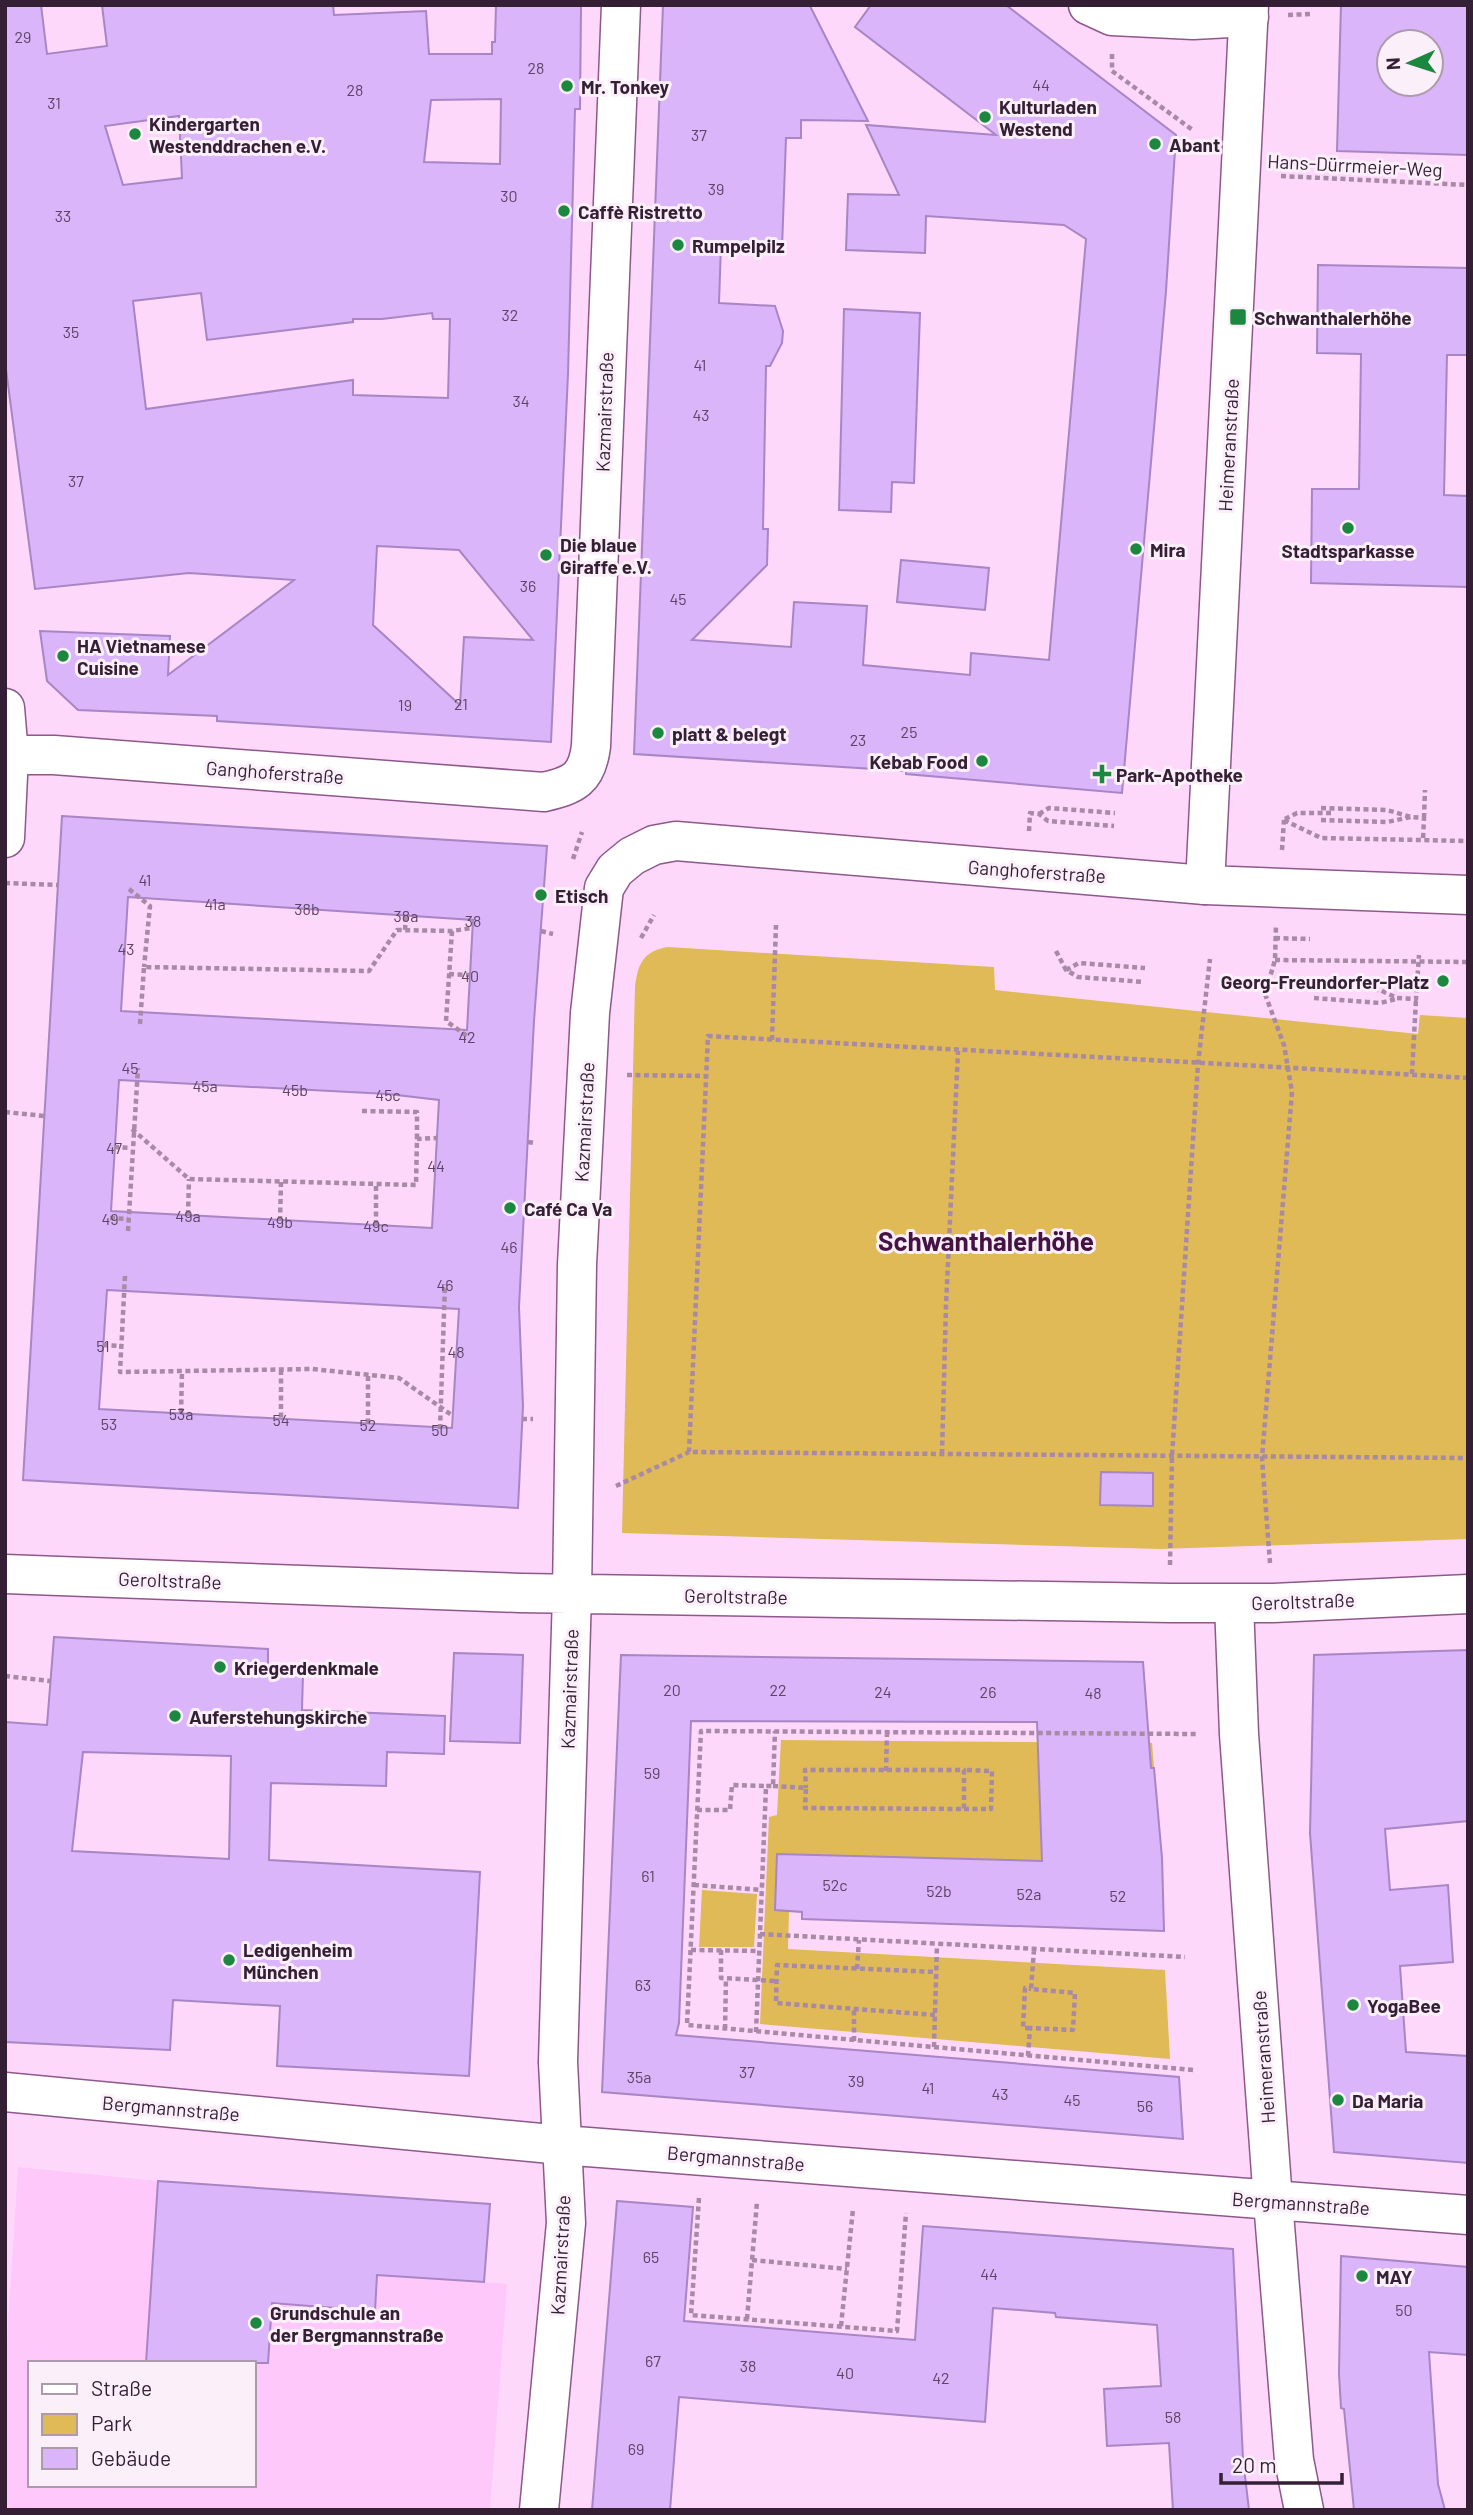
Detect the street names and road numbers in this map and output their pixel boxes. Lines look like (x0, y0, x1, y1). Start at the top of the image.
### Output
street label: Hans-Dürrmeier-Weg (1267, 149, 1443, 181)
street label: Kazmairstraße (590, 352, 618, 472)
street label: Heimeranstraße (1213, 378, 1243, 512)
street label: Ganghoferstraße (205, 756, 345, 788)
street label: Ganghoferstraße (967, 855, 1107, 887)
street label: Kazmairstraße (569, 1061, 599, 1183)
street label: Geroltstraße (118, 1567, 222, 1593)
street label: Geroltstraße (684, 1584, 788, 1608)
street label: Geroltstraße (1251, 1588, 1355, 1614)
street label: Kazmairstraße (555, 1629, 583, 1749)
street label: Heimeranstraße (1247, 1990, 1279, 2124)
street label: Bergmannstraße (101, 2091, 241, 2125)
street label: Bergmannstraße (666, 2141, 806, 2175)
street label: Bergmannstraße (1231, 2187, 1371, 2219)
street label: Kazmairstraße (545, 2194, 575, 2316)

